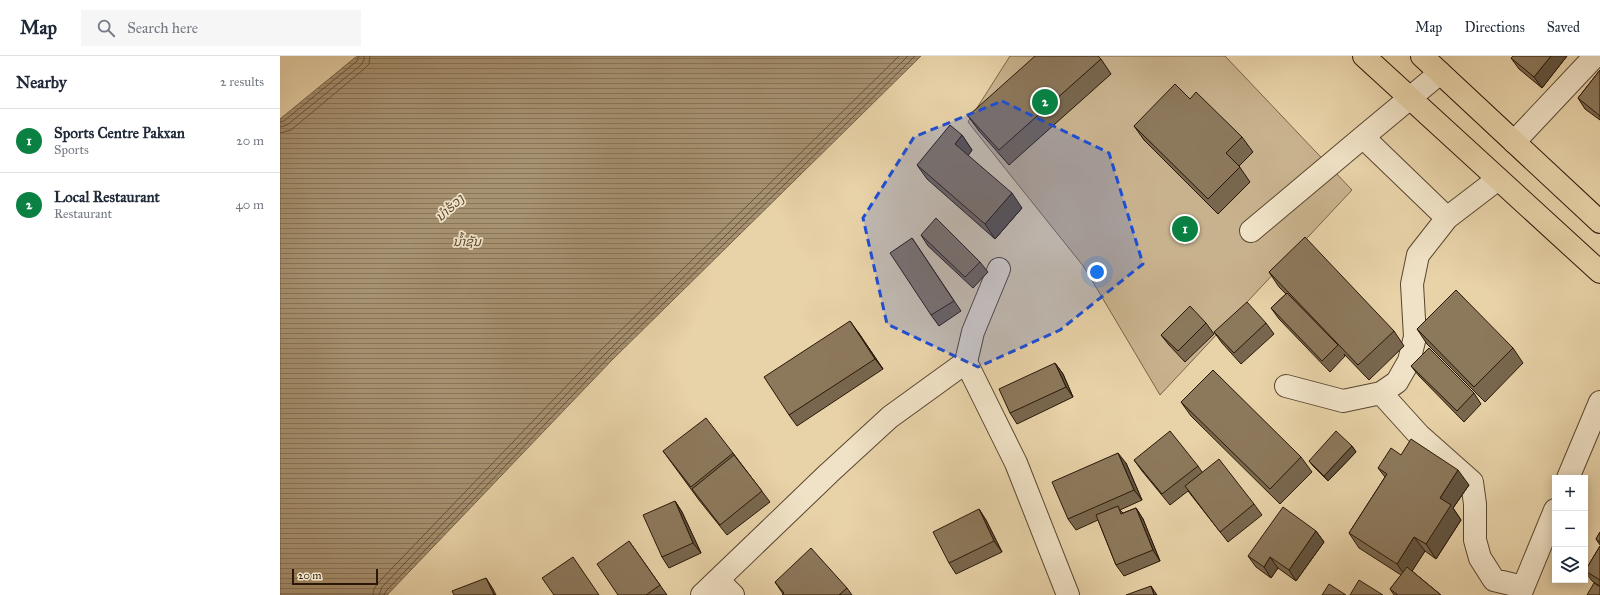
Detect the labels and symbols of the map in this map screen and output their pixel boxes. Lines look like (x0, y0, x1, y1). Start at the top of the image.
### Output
pin: 2 (1032, 87, 1058, 117)
water label: ນຳ້ຮວງ (433, 190, 468, 225)
pin: 1 (1172, 214, 1198, 244)
water label: ນ້ຳຊັນ (453, 232, 482, 250)
your location (1087, 262, 1107, 282)
scale bar (292, 567, 378, 586)

